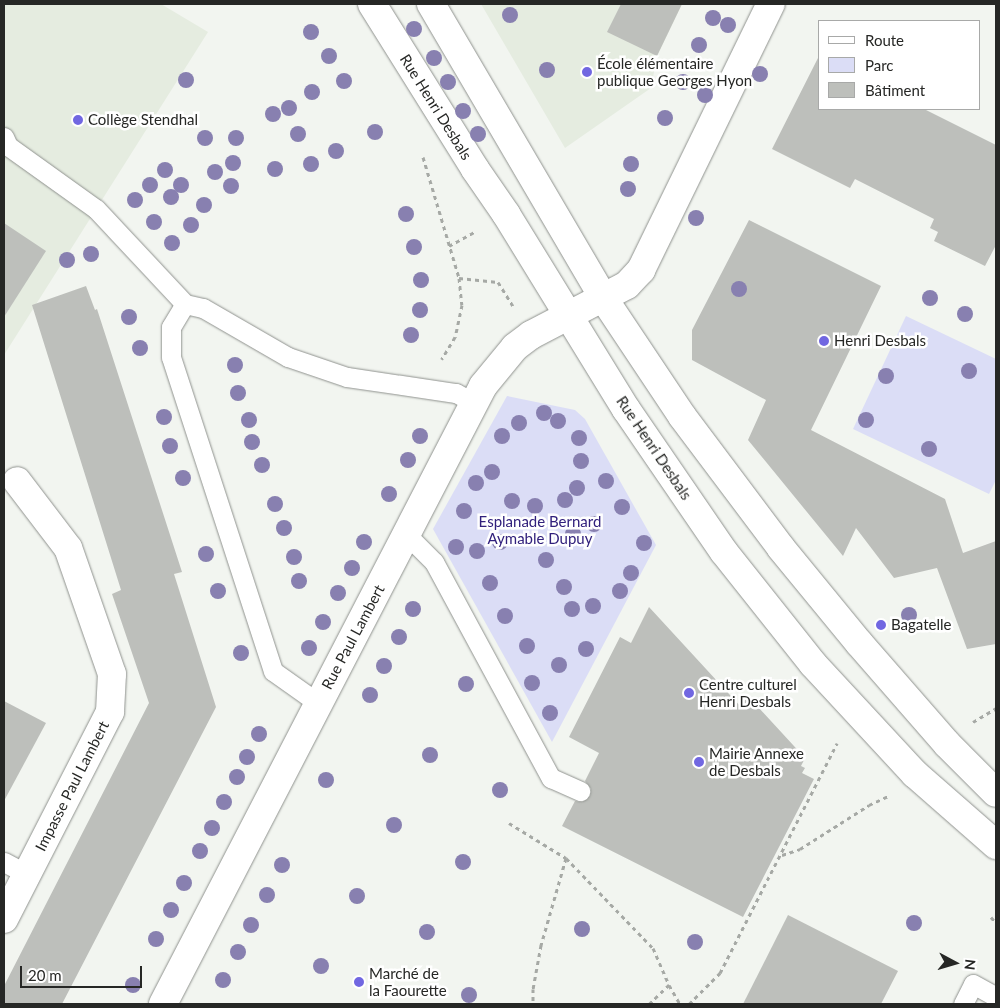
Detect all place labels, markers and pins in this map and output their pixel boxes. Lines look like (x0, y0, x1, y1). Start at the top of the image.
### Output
place label: École élémentaire publique Georges Hyon (597, 54, 752, 89)
marker: École élémentaire publique Georges Hyon (581, 66, 593, 78)
place label: Collège Stendhal (88, 111, 198, 129)
marker: Collège Stendhal (72, 114, 84, 126)
place label: Henri Desbals (834, 332, 926, 350)
marker: Henri Desbals (818, 335, 830, 347)
place label: Bagatelle (891, 616, 951, 634)
marker: Bagatelle (875, 619, 887, 631)
place label: Centre culturel Henri Desbals (699, 675, 797, 710)
marker: Centre culturel Henri Desbals (683, 687, 695, 699)
place label: Mairie Annexe de Desbals (709, 744, 804, 779)
marker: Mairie Annexe de Desbals (693, 756, 705, 768)
place label: Marché de la Faourette (369, 964, 447, 999)
marker: Marché de la Faourette (353, 976, 365, 988)

